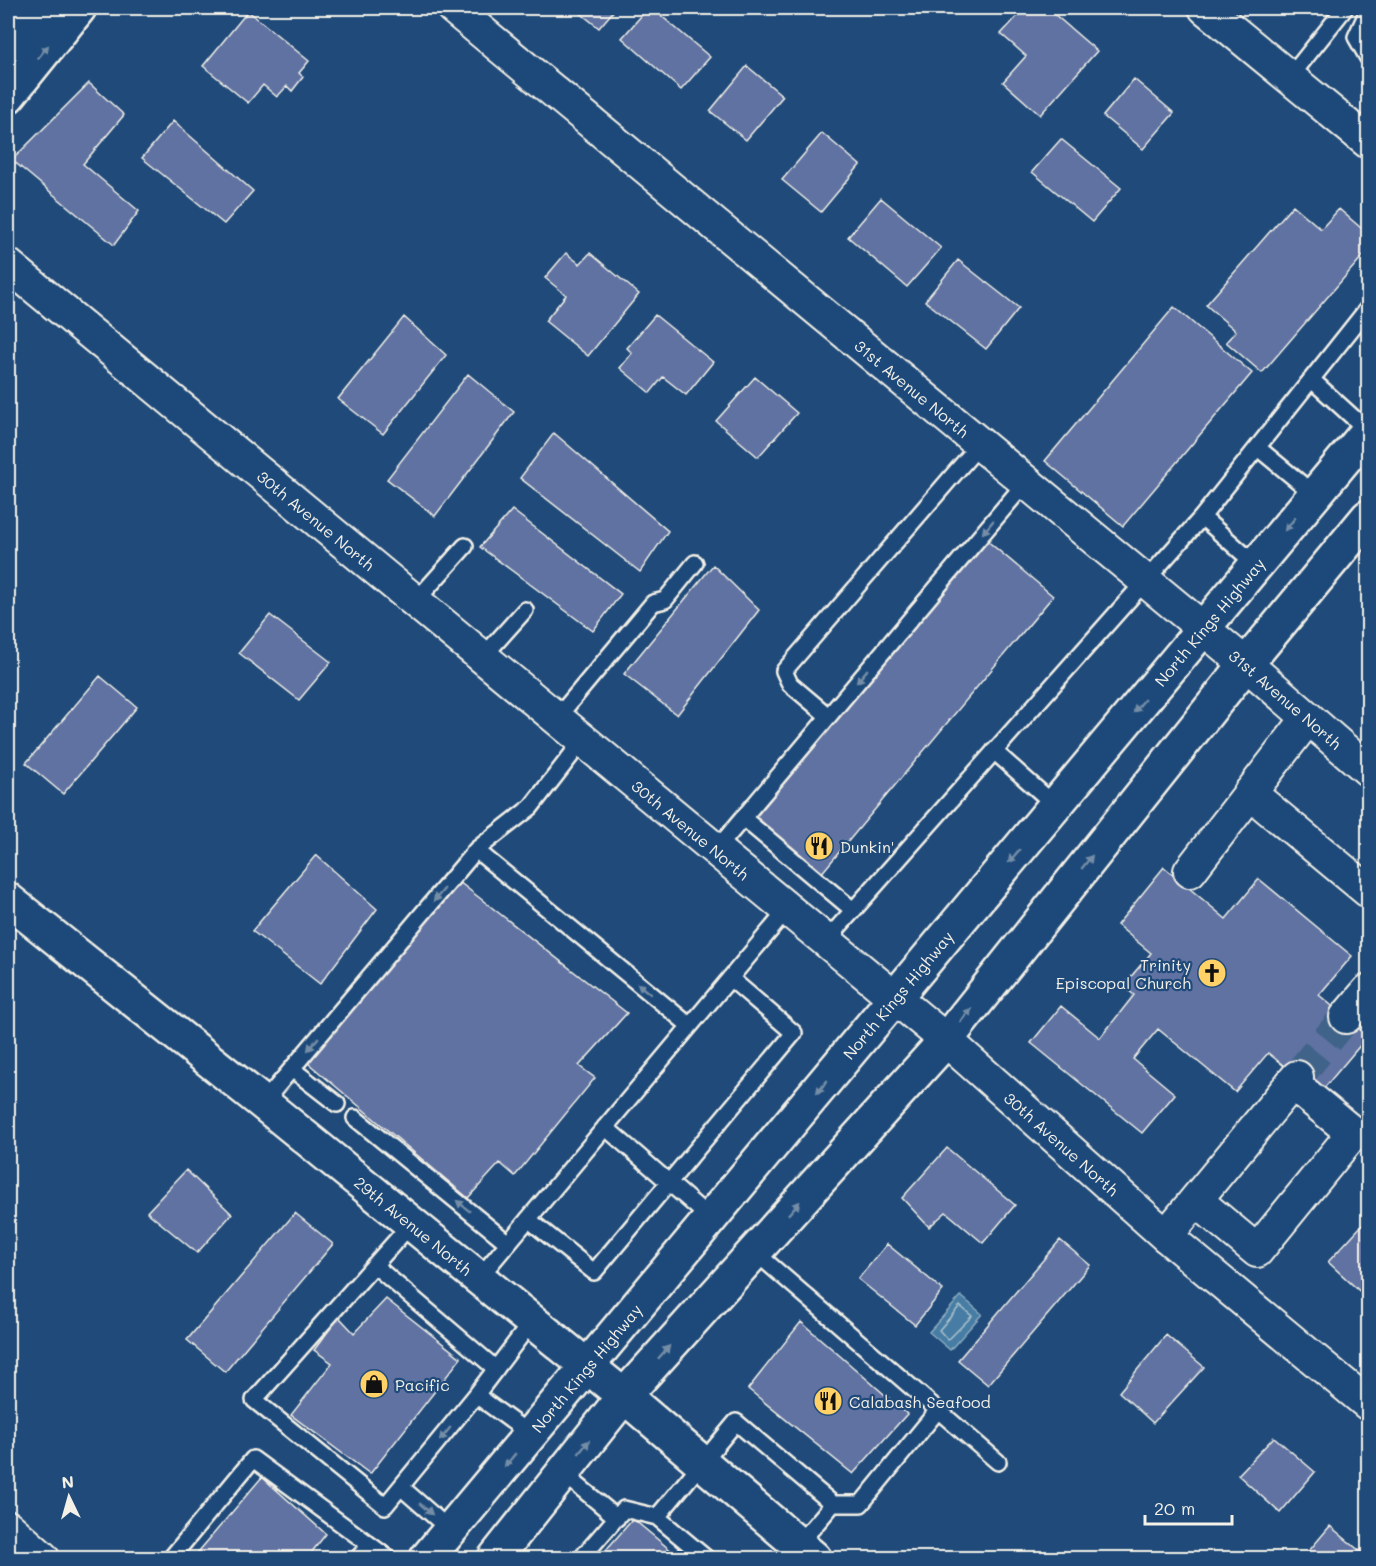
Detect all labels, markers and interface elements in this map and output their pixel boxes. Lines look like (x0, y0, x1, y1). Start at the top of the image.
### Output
one-way arrow (37, 44, 50, 60)
street label: 31st Avenue North (851, 334, 974, 441)
street label: 30th Avenue North (253, 465, 379, 575)
one-way arrow (1284, 516, 1297, 532)
one-way arrow (982, 519, 995, 534)
street label: North Kings Highway (1149, 553, 1269, 690)
street label: 31st Avenue North (1225, 644, 1347, 753)
one-way arrow (856, 668, 869, 684)
one-way arrow (1132, 698, 1145, 714)
street label: 30th Avenue North (628, 775, 754, 884)
restaurant icon: Dunkin' (803, 830, 835, 862)
place label: Dunkin' (840, 836, 894, 857)
one-way arrow (1008, 848, 1021, 863)
one-way arrow (1081, 855, 1093, 870)
one-way arrow (432, 887, 445, 903)
street label: North Kings Highway (838, 926, 957, 1063)
place label: Trinity Episcopal Church (1056, 954, 1191, 993)
church icon: Trinity Episcopal Church (1196, 957, 1228, 989)
one-way arrow (637, 983, 652, 996)
one-way arrow (959, 1007, 972, 1023)
one-way arrow (307, 1036, 320, 1051)
one-way arrow (816, 1079, 829, 1094)
street label: 30th Avenue North (1000, 1087, 1124, 1200)
street label: 29th Avenue North (351, 1171, 477, 1279)
one-way arrow (456, 1200, 471, 1213)
one-way arrow (787, 1200, 801, 1215)
street label: North Kings Highway (526, 1299, 646, 1436)
one-way arrow (657, 1345, 671, 1360)
shop icon: Pacific (358, 1368, 390, 1400)
place label: Pacific (395, 1374, 450, 1395)
restaurant icon: Calabash Seafood (812, 1385, 844, 1417)
place label: Calabash Seafood (849, 1391, 991, 1412)
one-way arrow (439, 1426, 452, 1442)
one-way arrow (577, 1440, 590, 1455)
one-way arrow (503, 1452, 516, 1468)
north arrow (39, 1467, 99, 1527)
text: N (61, 1471, 75, 1493)
scale bar (1145, 1488, 1232, 1526)
text: 20 m (1154, 1496, 1195, 1520)
one-way arrow (418, 1502, 433, 1515)

